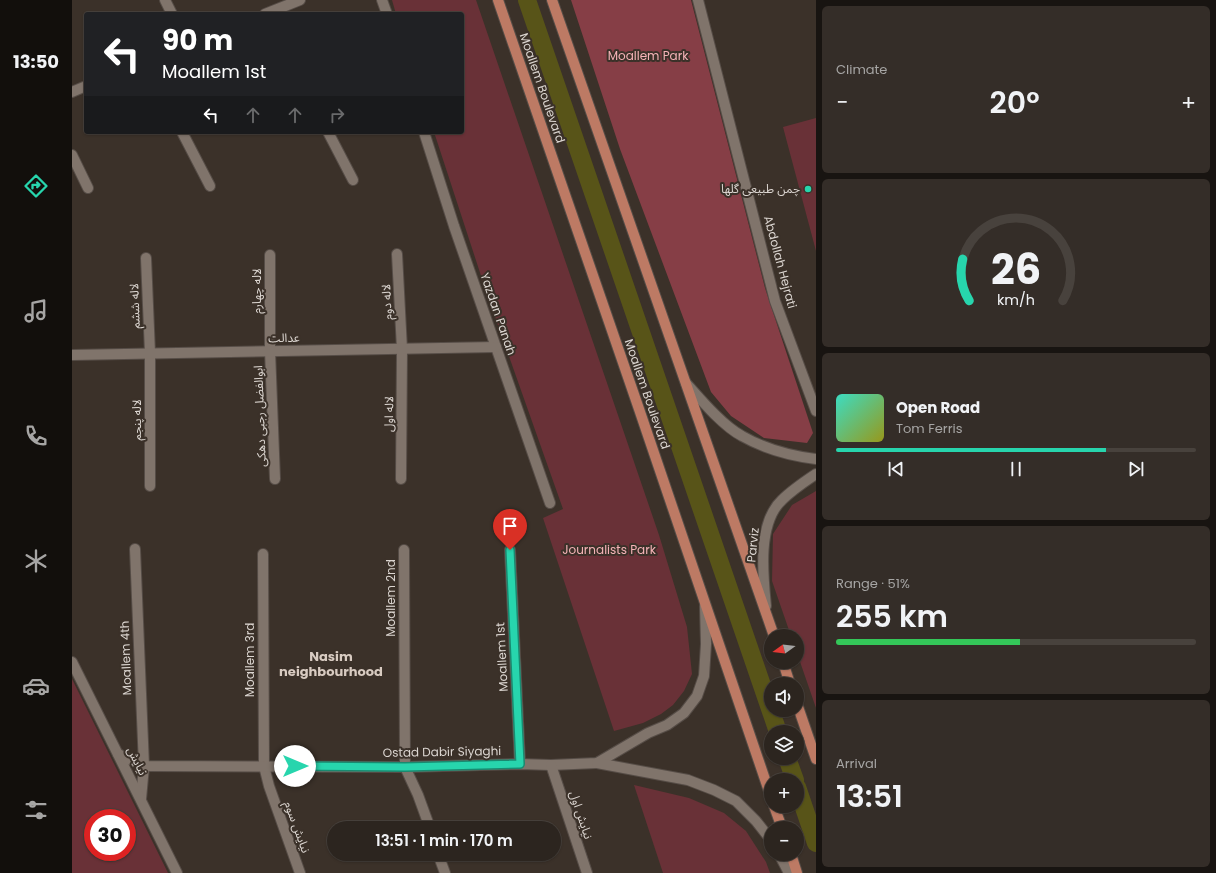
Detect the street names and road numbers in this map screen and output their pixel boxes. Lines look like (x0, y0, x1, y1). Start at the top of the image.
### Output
street label: Moallem Boulevard (516, 30, 569, 145)
street label: Abdollah Hejrati (760, 214, 801, 310)
street label: لاله چهارم (248, 268, 266, 314)
street label: Yazdan Panah (476, 270, 521, 357)
street label: لاله ششم (125, 283, 145, 329)
street label: لاله دوم (377, 284, 397, 320)
street label: عدالت (268, 329, 300, 346)
street label: Moallem Boulevard (621, 336, 674, 451)
street label: ابوالفضل رجبی دهکی (249, 365, 270, 467)
street label: لاله اول (380, 396, 397, 432)
street label: لاله پنجم (128, 399, 146, 441)
street label: Parviz (742, 527, 763, 563)
street label: Moallem 2nd (382, 559, 399, 637)
street label: Moallem 4th (116, 620, 135, 696)
street label: Moallem 1st (491, 622, 512, 692)
street label: Moallem 3rd (241, 623, 258, 697)
street label: Ostad Dabir Siyaghi (383, 742, 501, 761)
street label: نيايش (123, 744, 152, 778)
street label: نیایش اول (566, 789, 597, 841)
street label: نیایش سوم (279, 798, 315, 856)

